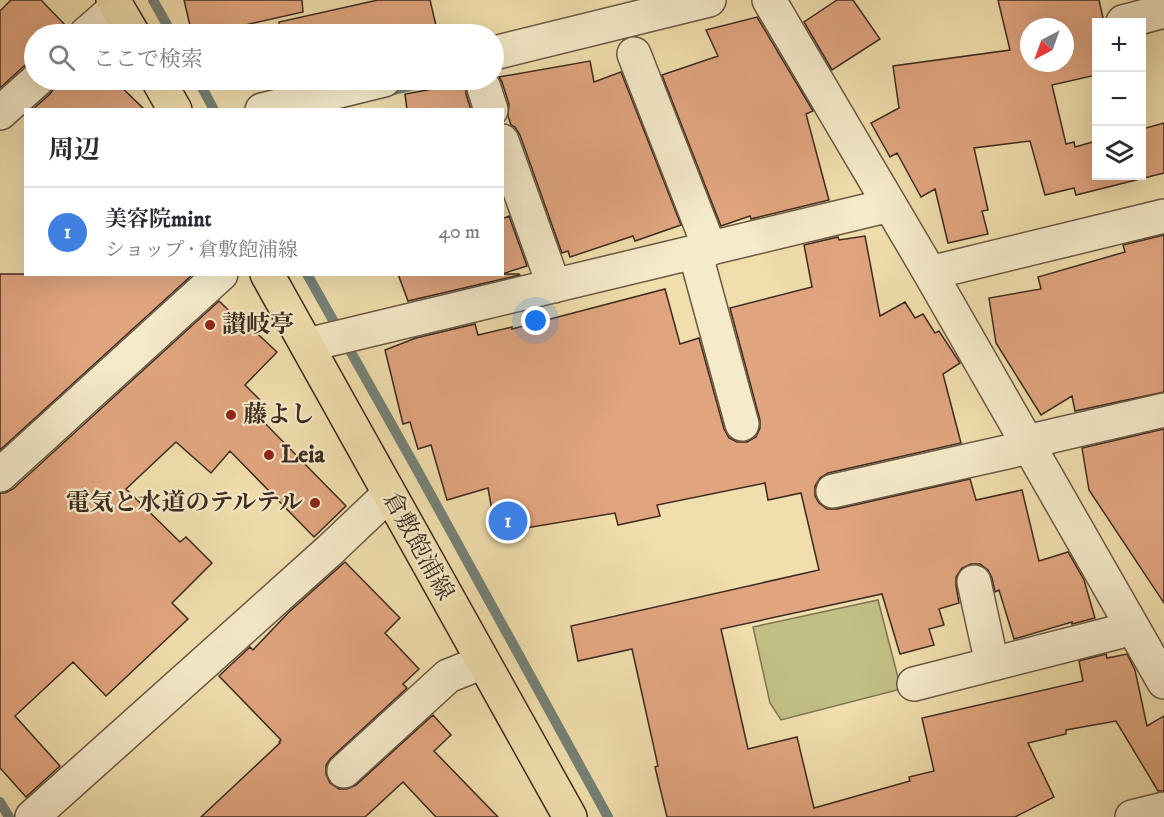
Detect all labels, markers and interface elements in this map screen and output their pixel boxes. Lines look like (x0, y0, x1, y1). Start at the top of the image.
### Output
north arrow (1020, 18, 1074, 72)
map controls (1092, 18, 1146, 180)
button: + (1092, 18, 1146, 72)
search box (24, 24, 504, 90)
icon: search (45, 41, 78, 74)
text: ここで検索 (93, 46, 203, 73)
button: − (1092, 72, 1146, 126)
button: layers (1092, 126, 1146, 180)
text: 周辺 (48, 134, 100, 167)
text: 美容院mint (105, 206, 212, 233)
text: 1 (64, 220, 71, 245)
text: 40 m (438, 220, 480, 245)
text: ショップ · 倉敷飽浦線 (105, 238, 298, 263)
your location (521, 306, 550, 335)
place label: 讃岐亭 (222, 310, 294, 340)
marker: 讃岐亭 (203, 318, 217, 332)
place label: 藤よし (243, 400, 315, 430)
marker: 藤よし (224, 408, 238, 422)
place label: Leia (281, 440, 325, 470)
marker: Leia (262, 448, 276, 462)
street label: 倉敷飽浦線 (376, 486, 460, 606)
place label: 電気と水道のテルテル (65, 488, 303, 518)
marker: 電気と水道のテルテル (308, 496, 322, 510)
pin: 1 (488, 498, 528, 544)

